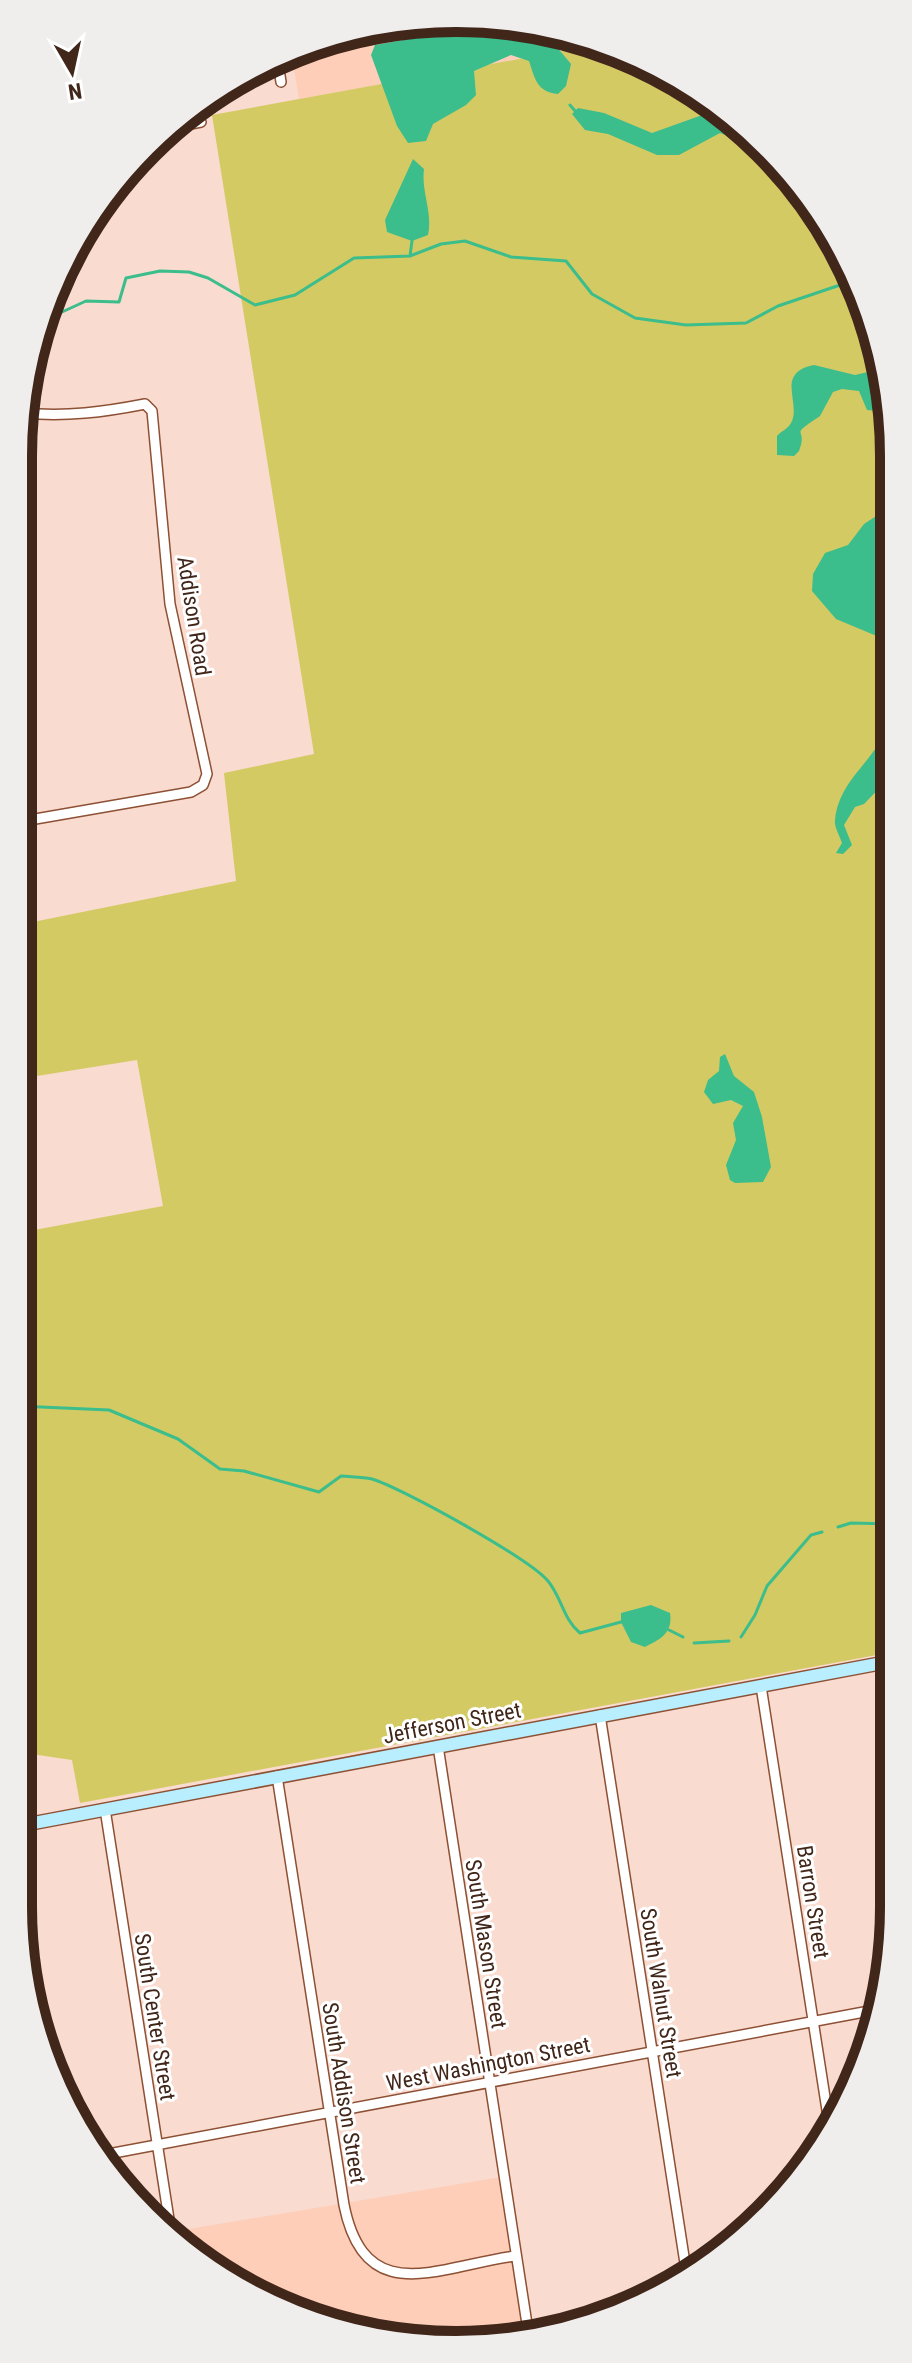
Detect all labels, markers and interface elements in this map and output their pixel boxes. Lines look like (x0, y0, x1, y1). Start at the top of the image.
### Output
north arrow (32, 32, 112, 112)
text: N (66, 78, 84, 105)
street label: Addison Road (172, 555, 216, 677)
street label: Jefferson Street (381, 1697, 523, 1749)
street label: Barron Street (792, 1844, 834, 1960)
street label: South Mason Street (460, 1858, 512, 2030)
street label: South Walnut Street (635, 1906, 687, 2080)
street label: South Center Street (129, 1932, 181, 2102)
street label: South Addison Street (317, 2001, 371, 2185)
street label: West Washington Street (384, 2032, 592, 2096)

